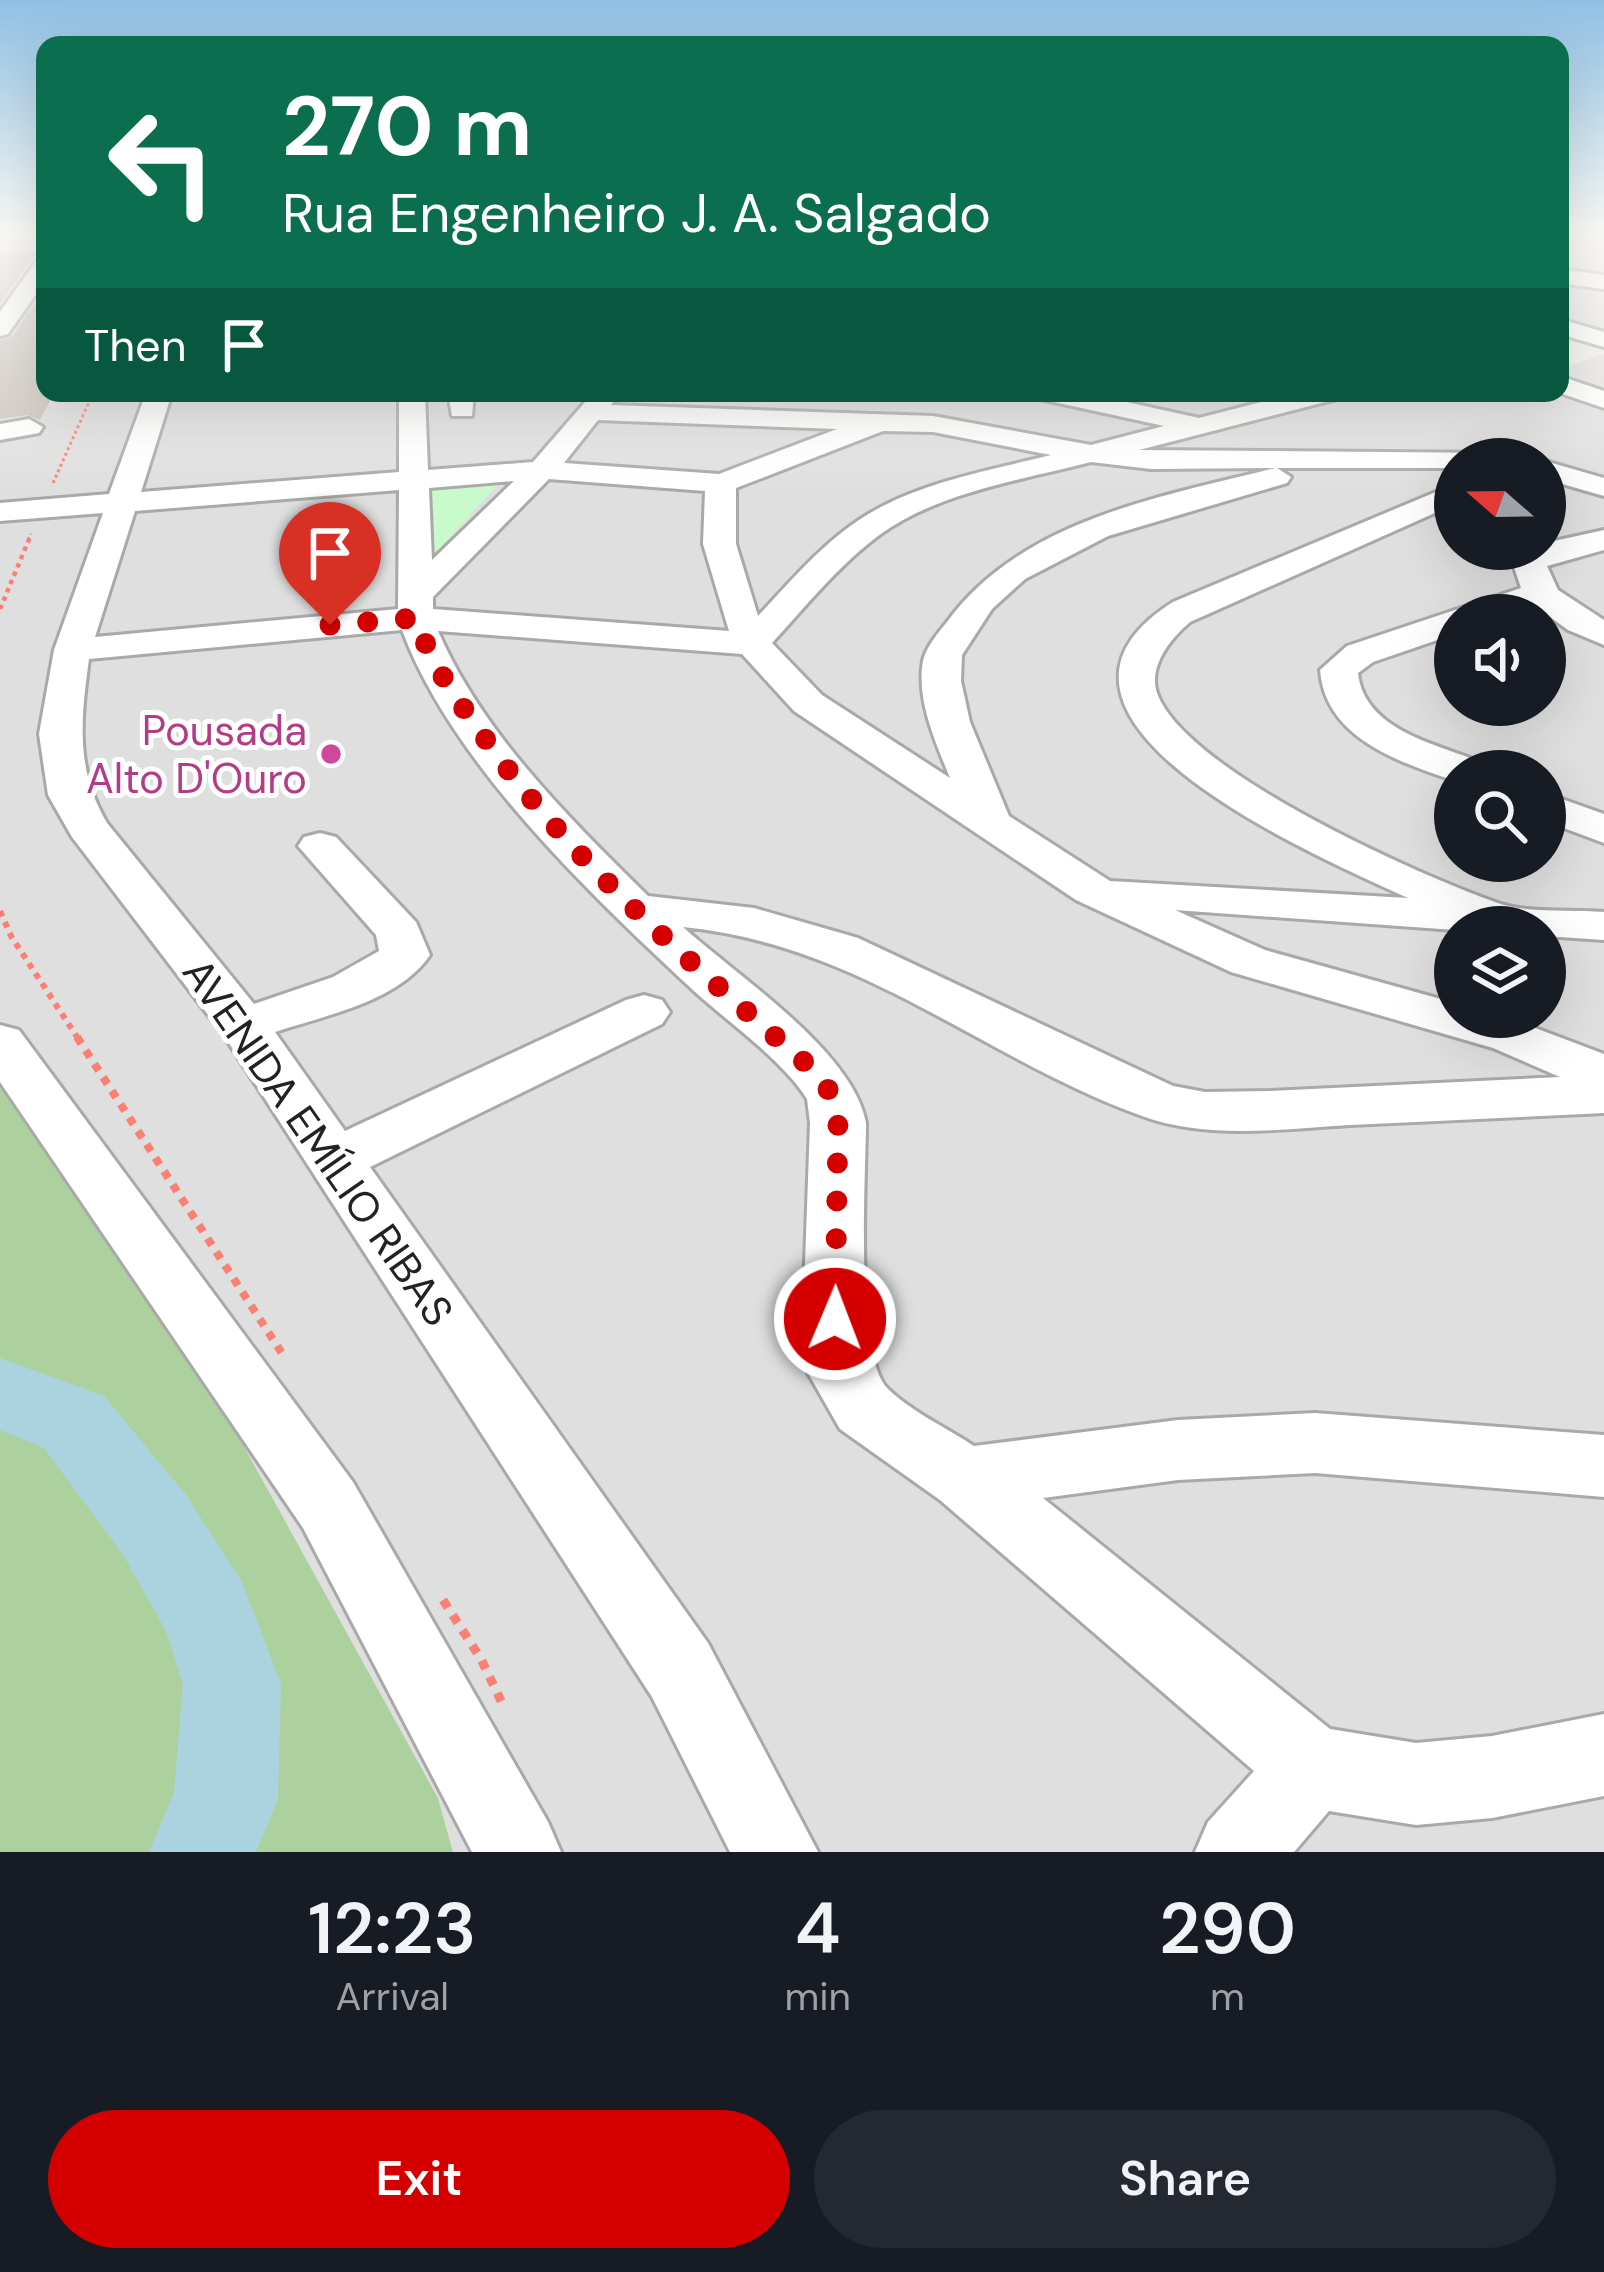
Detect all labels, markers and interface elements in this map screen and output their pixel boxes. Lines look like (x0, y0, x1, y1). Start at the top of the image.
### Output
text: 270 m (282, 72, 532, 181)
icon: left (84, 84, 240, 240)
text: Rua Engenheiro J. A. Salgado (282, 178, 991, 249)
icon: arrive (211, 312, 277, 378)
text: Then (84, 316, 187, 375)
north arrow (1434, 438, 1566, 570)
map controls (1434, 438, 1566, 1038)
pin (279, 502, 381, 625)
icon: arrive (297, 520, 363, 586)
button: sound (1434, 594, 1566, 726)
place label: Pousada Alto D'Ouro (86, 703, 307, 806)
marker: Pousada Alto D'Ouro (318, 741, 344, 767)
button: search (1434, 750, 1566, 882)
button: layers (1434, 906, 1566, 1038)
street label: AVENIDA EMÍLIO RIBAS (170, 947, 466, 1337)
position arrow (772, 1256, 898, 1382)
text: 12:23 (308, 1882, 476, 1975)
text: 4 (795, 1882, 841, 1975)
text: 290 (1159, 1882, 1296, 1975)
text: Arrival (335, 1971, 449, 2022)
text: min (784, 1971, 851, 2022)
text: m (1210, 1971, 1245, 2022)
button: Exit (48, 2110, 790, 2248)
button: Share (814, 2110, 1556, 2248)

